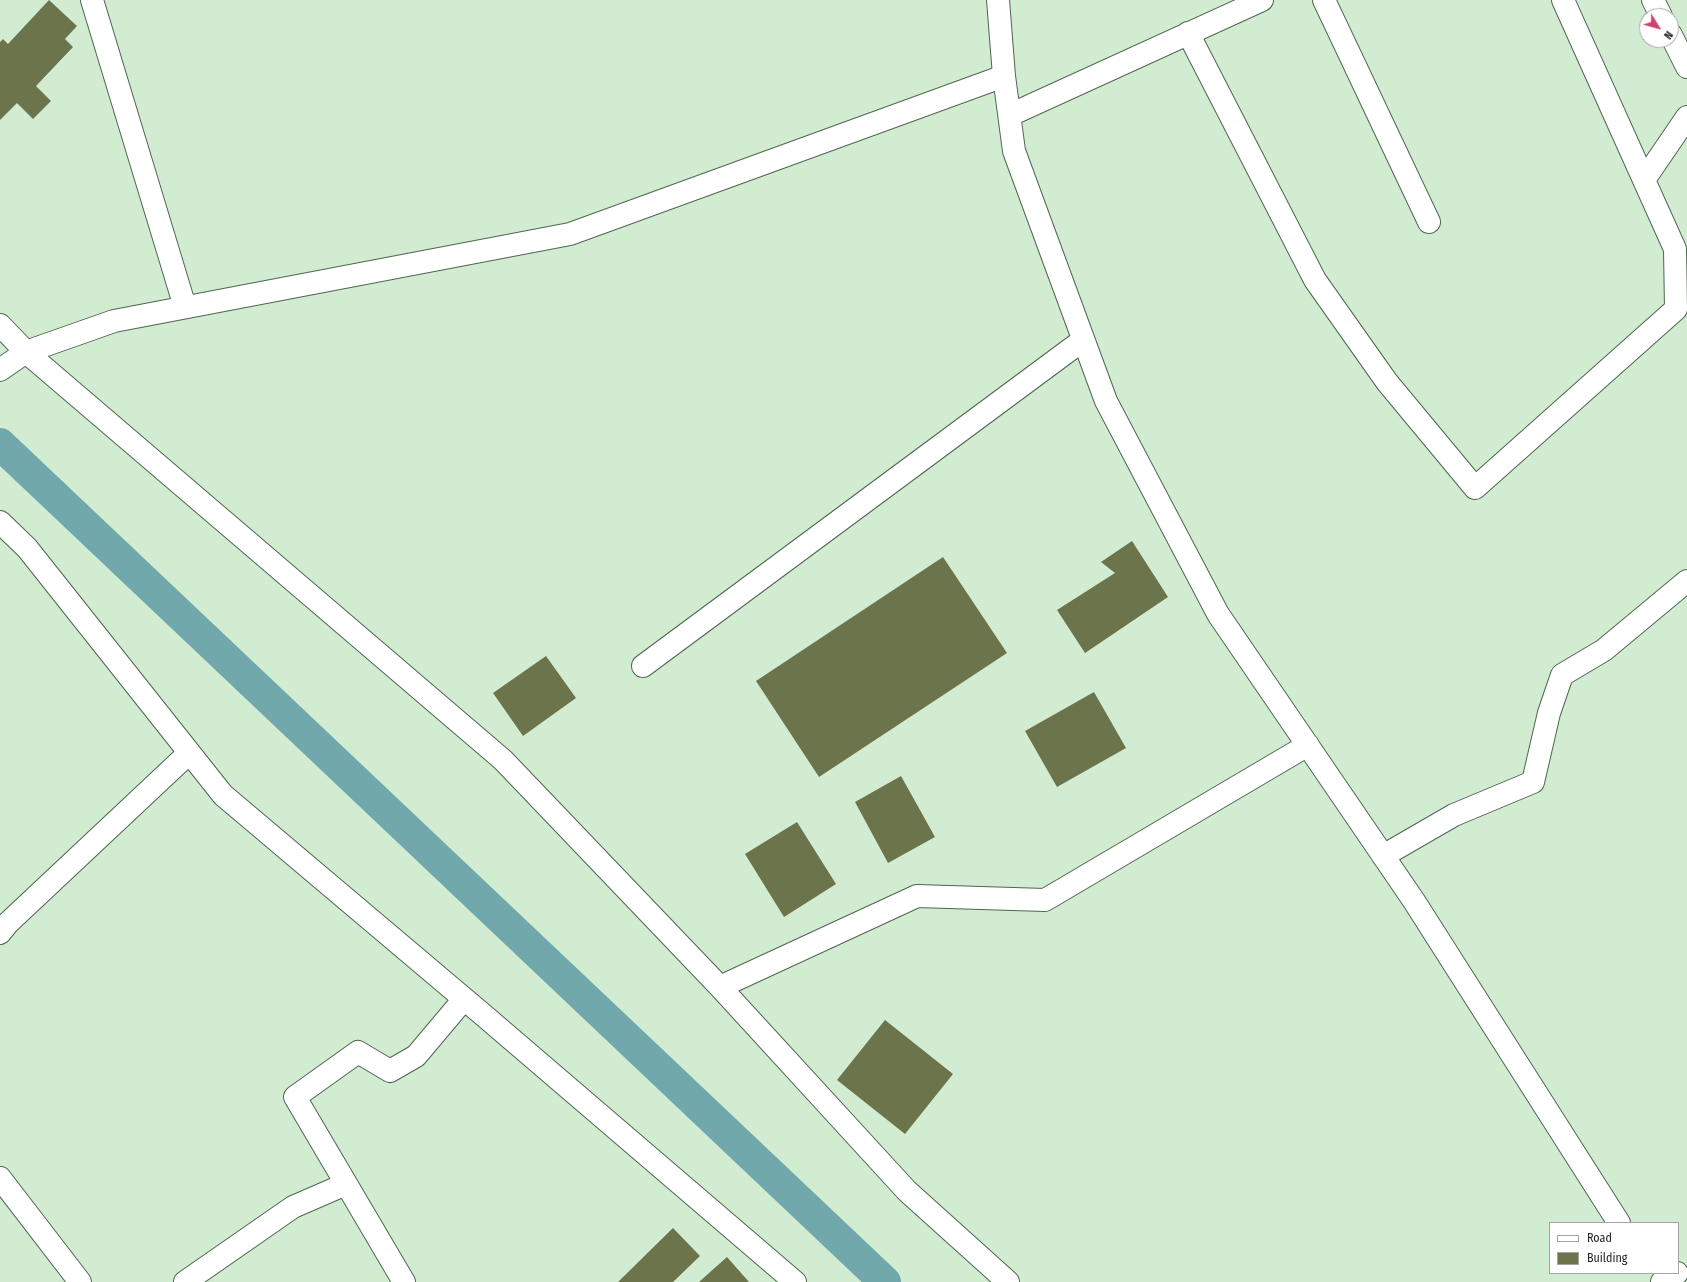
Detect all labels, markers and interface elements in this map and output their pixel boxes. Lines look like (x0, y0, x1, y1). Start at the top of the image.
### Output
north arrow (1639, 8, 1679, 48)
text: N (1661, 28, 1675, 41)
legend (1549, 1222, 1679, 1274)
text: Road (1587, 1231, 1612, 1245)
text: Building (1587, 1251, 1627, 1265)

